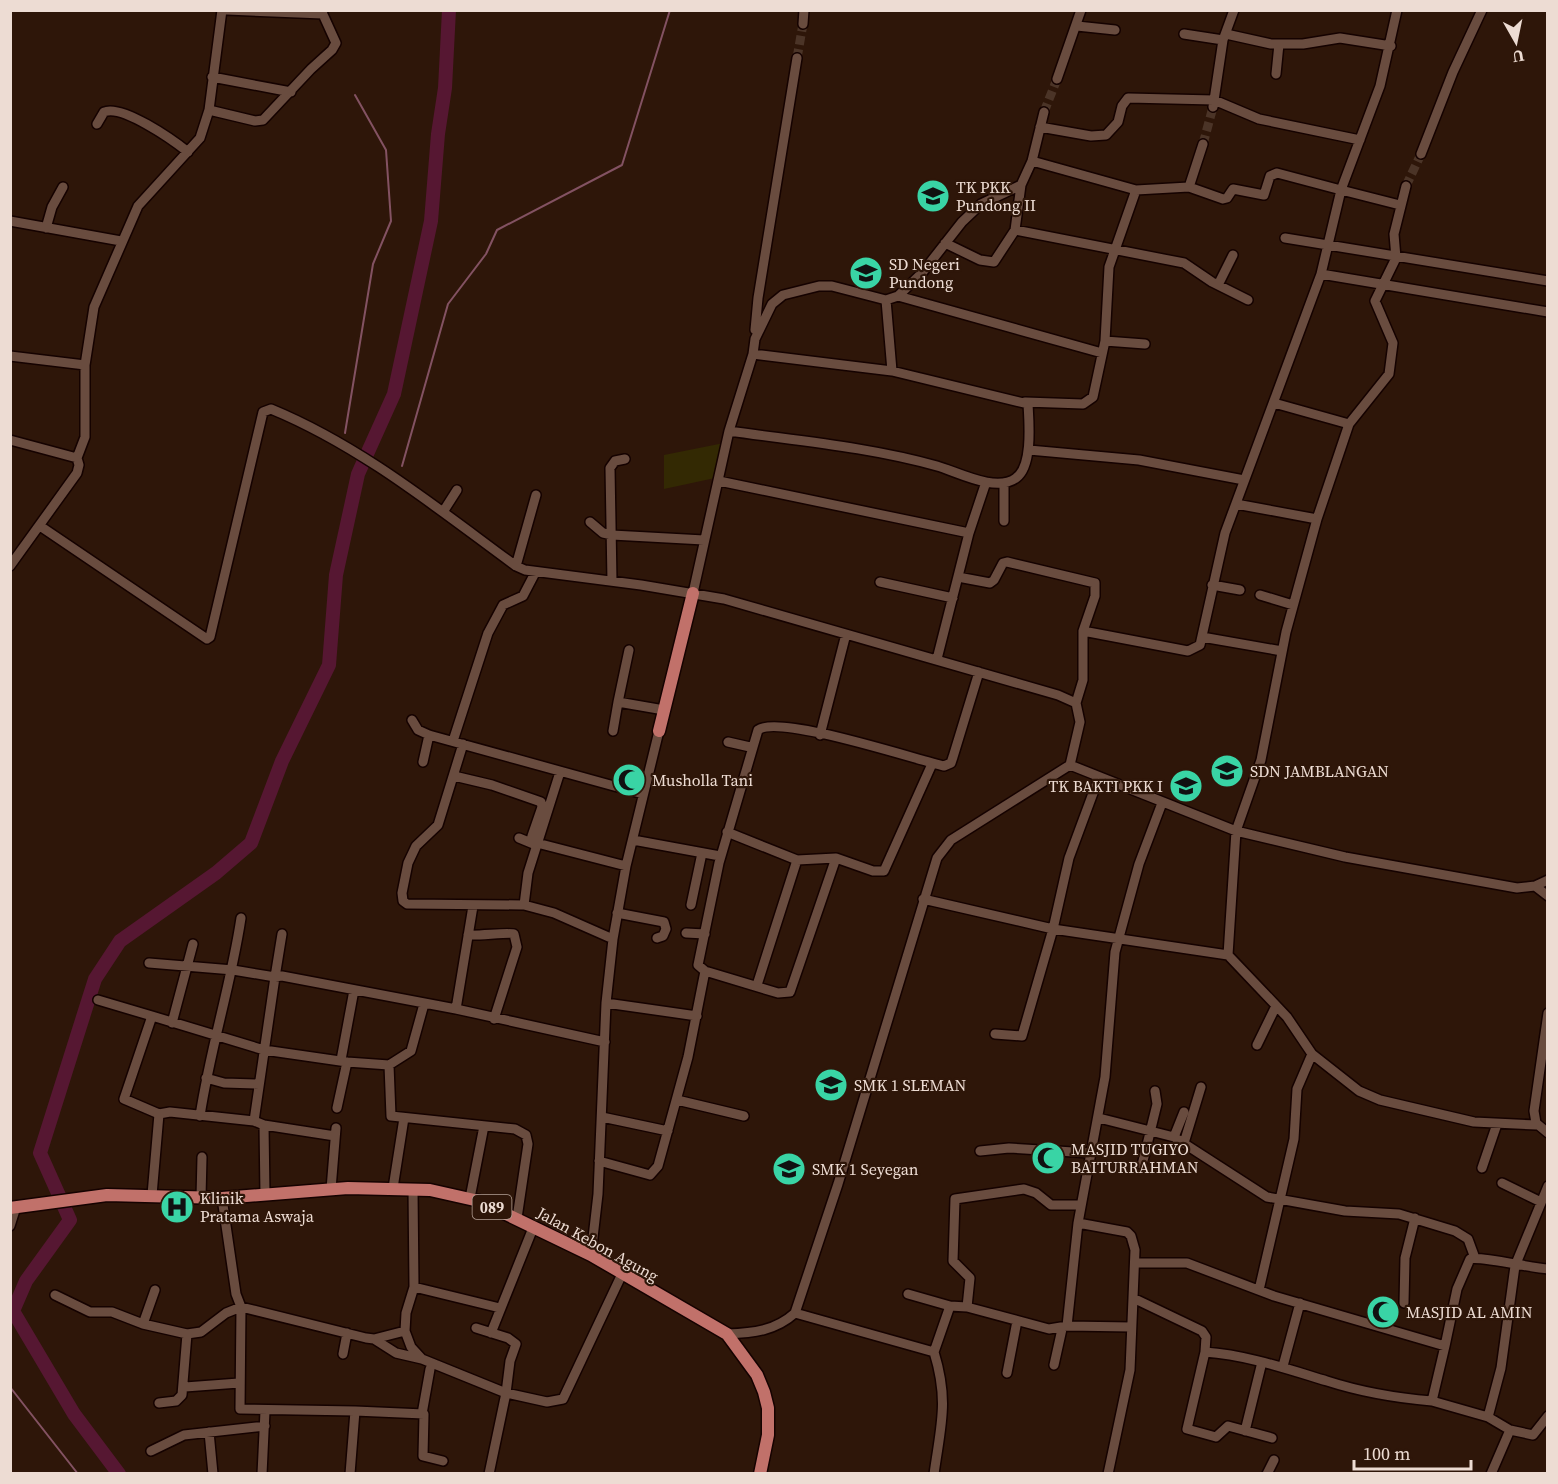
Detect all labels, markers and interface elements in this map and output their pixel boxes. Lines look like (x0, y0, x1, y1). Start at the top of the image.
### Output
north arrow (1486, 12, 1546, 72)
text: U (1511, 45, 1526, 69)
place label: TK PKK Pundong II (956, 176, 1036, 216)
school or university icon: TK PKK Pundong II (915, 178, 951, 214)
place label: SD Negeri Pundong (889, 253, 960, 293)
school or university icon: SD Negeri Pundong (848, 255, 884, 291)
school or university icon: SDN JAMBLANGAN (1209, 753, 1245, 789)
place label: SDN JAMBLANGAN (1250, 760, 1389, 782)
mosque icon: Musholla Tani (611, 762, 647, 798)
school or university icon: TK BAKTI PKK I (1168, 768, 1204, 804)
place label: Musholla Tani (652, 769, 753, 791)
place label: TK BAKTI PKK I (1049, 775, 1163, 797)
school or university icon: SMK 1 SLEMAN (813, 1067, 849, 1103)
place label: SMK 1 SLEMAN (854, 1074, 966, 1096)
place label: MASJID TUGIYO BAITURRAHMAN (1071, 1138, 1199, 1178)
mosque icon: MASJID TUGIYO BAITURRAHMAN (1030, 1140, 1066, 1176)
school or university icon: SMK 1 Seyegan (771, 1151, 807, 1187)
place label: SMK 1 Seyegan (812, 1158, 919, 1180)
place label: Klinik Pratama Aswaja (200, 1187, 315, 1227)
hospital icon: Klinik Pratama Aswaja (159, 1189, 195, 1225)
road number: 089 (472, 1195, 512, 1219)
street label: Jalan Kebon Agung (532, 1201, 663, 1287)
mosque icon: MASJID AL AMIN (1365, 1294, 1401, 1330)
place label: MASJID AL AMIN (1406, 1301, 1533, 1323)
scale bar (1354, 1433, 1471, 1471)
text: 100 m (1363, 1441, 1410, 1466)

